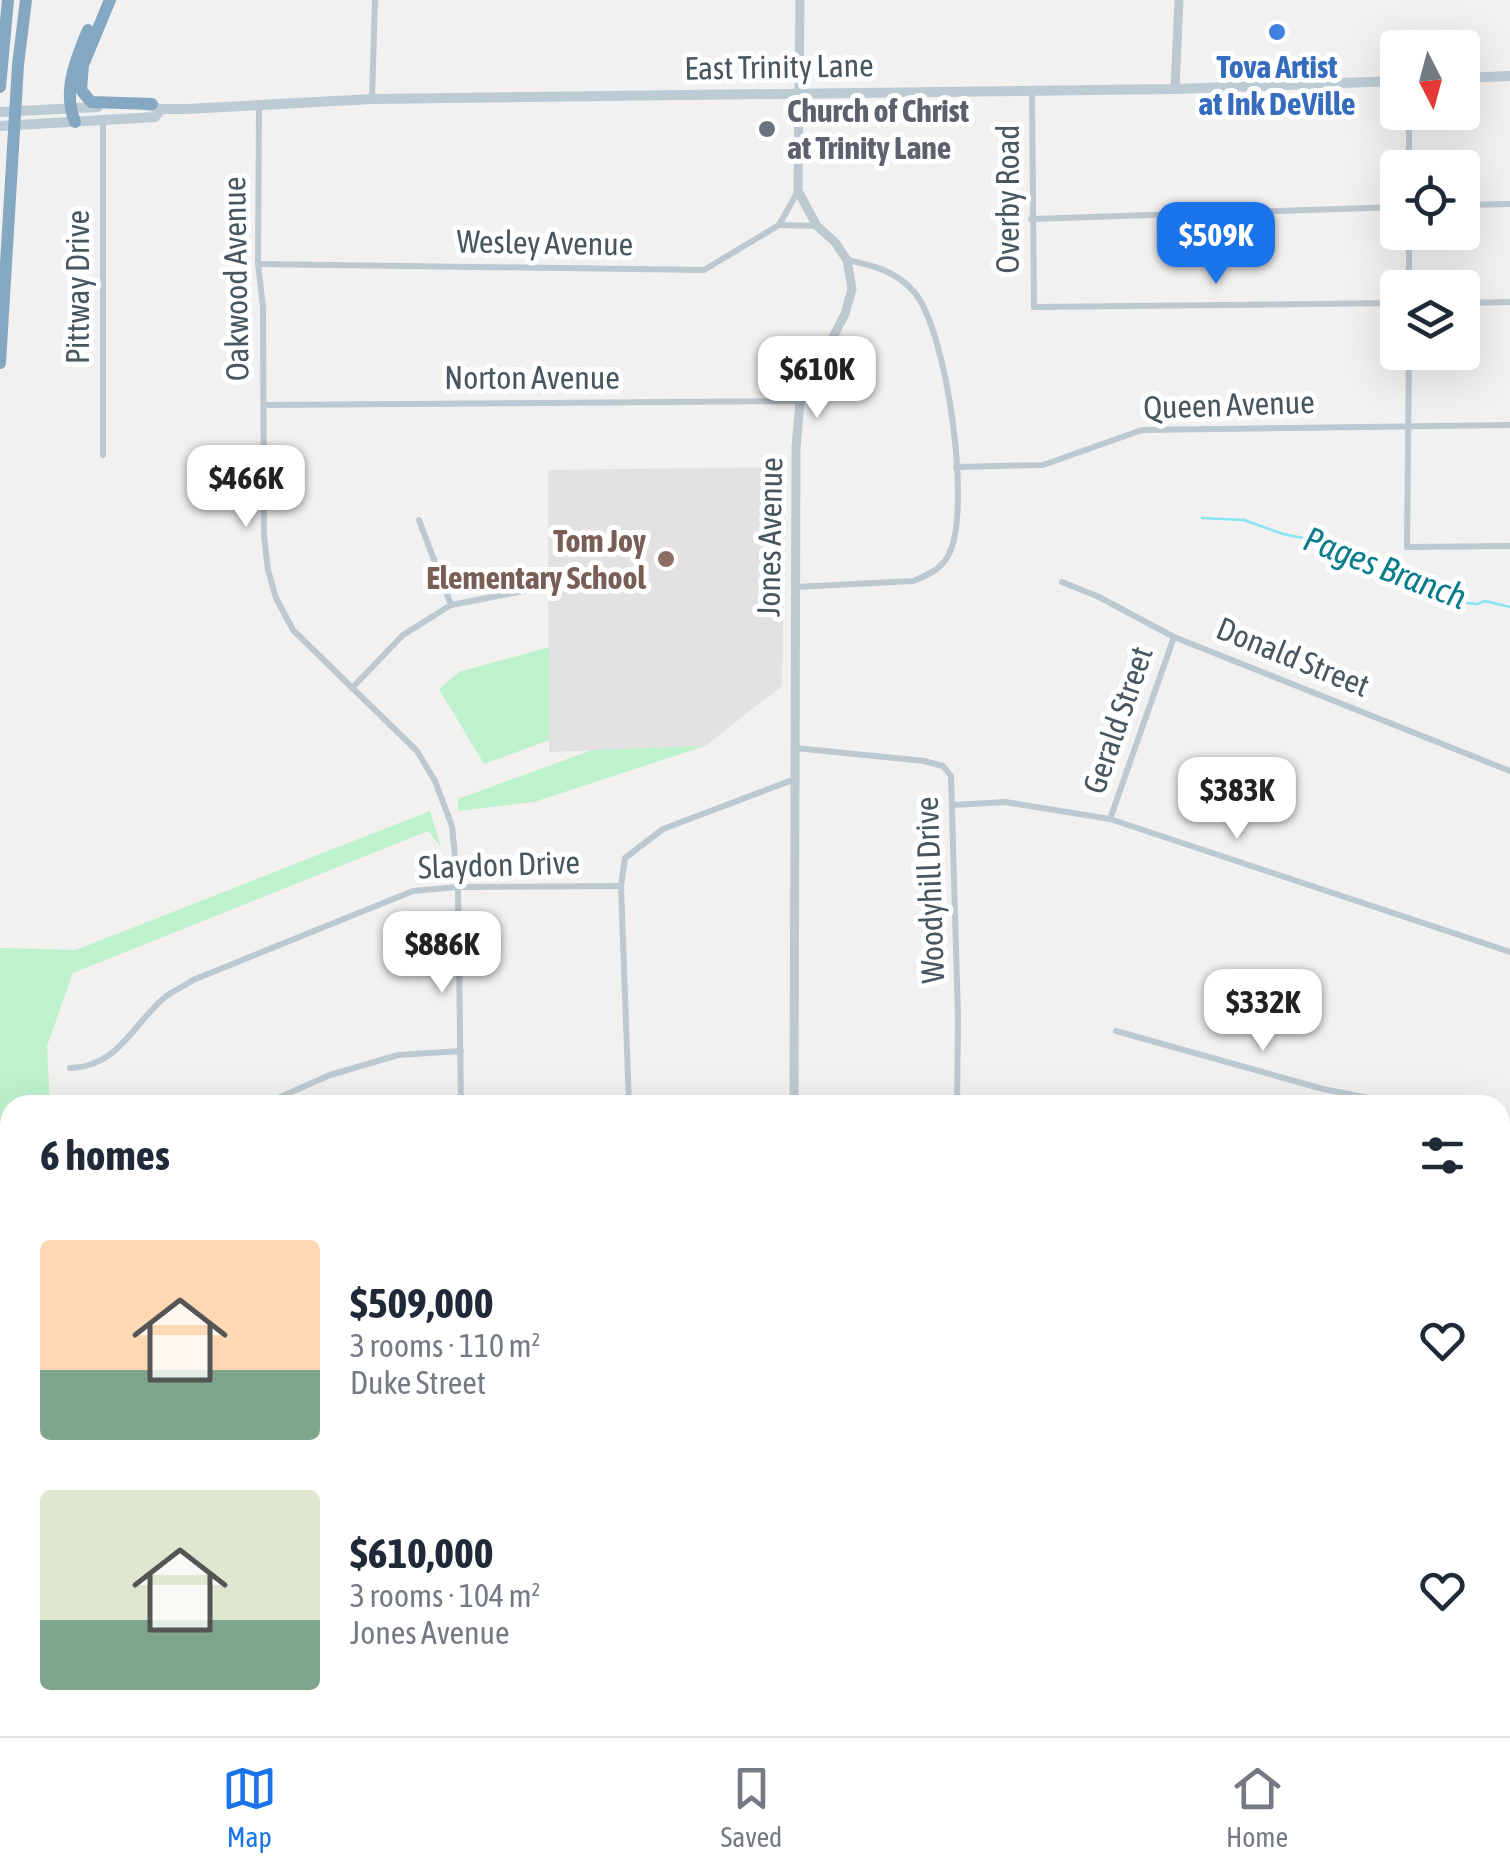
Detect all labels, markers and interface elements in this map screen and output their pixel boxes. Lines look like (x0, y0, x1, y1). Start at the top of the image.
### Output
marker: Tova Artist at Ink DeVille (1266, 21, 1288, 43)
north arrow (1380, 30, 1480, 130)
map controls (1380, 30, 1480, 370)
street label: East Trinity Lane (684, 46, 874, 87)
place label: Tova Artist at Ink DeVille (1198, 48, 1356, 122)
place label: Church of Christ at Trinity Lane (787, 92, 970, 166)
marker: Church of Christ at Trinity Lane (756, 118, 778, 140)
street label: Overby Road (989, 124, 1026, 274)
button: locate (1380, 150, 1480, 250)
street label: Oakwood Avenue (215, 176, 256, 382)
pin: $509K (1146, 202, 1286, 287)
street label: Pittway Drive (59, 210, 96, 364)
text: $509K (1179, 216, 1253, 253)
street label: Wesley Avenue (456, 222, 634, 263)
button: layers (1380, 270, 1480, 370)
pin: $610K (747, 336, 887, 421)
text: $610K (780, 350, 854, 387)
street label: Norton Avenue (444, 359, 620, 396)
street label: Queen Avenue (1143, 383, 1315, 426)
pin: $466K (176, 445, 316, 530)
street label: Jones Avenue (750, 457, 789, 617)
text: $466K (209, 459, 283, 496)
water label: Pages Branch (1298, 518, 1472, 616)
place label: Tom Joy Elementary School (426, 522, 647, 596)
marker: Tom Joy Elementary School (655, 548, 677, 570)
street label: Donald Street (1211, 609, 1375, 704)
street label: Gerald Street (1075, 641, 1160, 798)
pin: $383K (1167, 757, 1307, 842)
text: $383K (1200, 771, 1274, 808)
street label: Woodyhill Drive (908, 796, 951, 984)
street label: Slaydon Drive (417, 843, 581, 886)
pin: $886K (372, 911, 512, 996)
text: $886K (405, 925, 479, 962)
pin: $332K (1193, 969, 1333, 1054)
text: $332K (1226, 983, 1300, 1020)
icon: filters (1415, 1128, 1470, 1183)
text: 6 homes (40, 1131, 170, 1179)
text: $509,000 (350, 1279, 494, 1327)
icon: home (120, 1280, 240, 1400)
icon: heart (1415, 1313, 1470, 1368)
text: 3 rooms · 110 m² (350, 1327, 540, 1364)
text: Duke Street (350, 1364, 486, 1401)
text: $610,000 (350, 1529, 494, 1577)
icon: home (120, 1530, 240, 1650)
icon: heart (1415, 1563, 1470, 1618)
text: 3 rooms · 104 m² (350, 1577, 540, 1614)
text: Jones Avenue (350, 1614, 510, 1651)
tab: Map (222, 1761, 277, 1853)
tab: Saved (720, 1761, 782, 1853)
tab: Home (1226, 1761, 1288, 1853)

